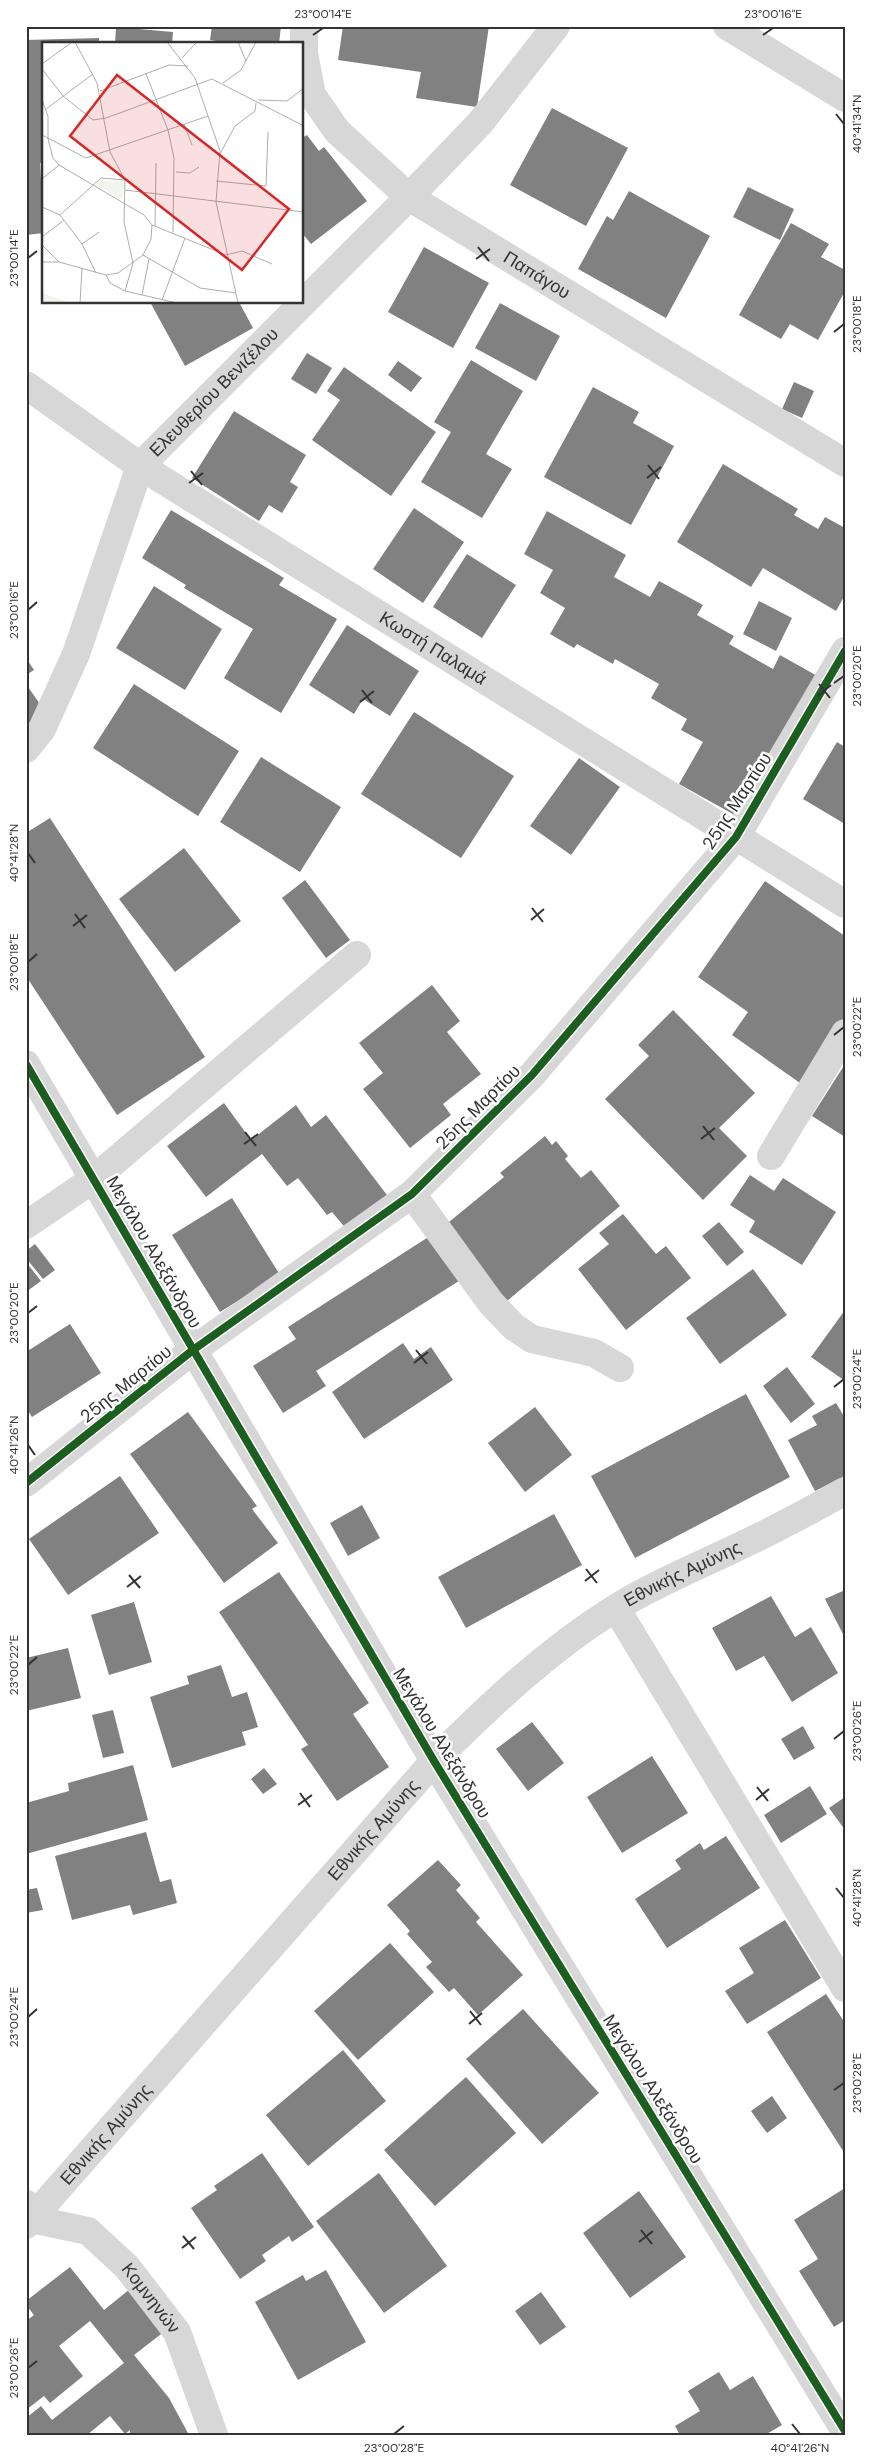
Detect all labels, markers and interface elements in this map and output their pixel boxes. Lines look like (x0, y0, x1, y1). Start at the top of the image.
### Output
text: 23°00'14"E (294, 6, 352, 22)
text: 23°00'16"E (744, 6, 802, 22)
inset map (42, 42, 304, 304)
text: 40°41'34"N (849, 95, 865, 153)
text: 23°00'14"E (6, 229, 22, 287)
street label: Παπάγου (499, 245, 575, 305)
text: 23°00'18"E (849, 295, 865, 353)
street label: Ελευθερίου Βενιζέλου (144, 322, 284, 462)
text: 23°00'16"E (6, 581, 22, 639)
street label: Κωστή Παλαμά (375, 606, 491, 691)
text: 23°00'20"E (849, 645, 865, 707)
street label: 25ης Μαρτίου (697, 748, 777, 854)
text: 40°41'28"N (6, 824, 22, 882)
text: 23°00'18"E (6, 933, 22, 991)
text: 23°00'22"E (849, 997, 865, 1057)
street label: 25ης Μαρτίου (430, 1059, 526, 1155)
street label: Μεγάλου Αλεξάνδρου (101, 1172, 207, 1332)
text: 23°00'20"E (6, 1282, 22, 1344)
street label: 25ης Μαρτίου (75, 1340, 177, 1428)
text: 23°00'24"E (849, 1348, 865, 1409)
text: 40°41'26"N (6, 1416, 22, 1474)
street label: Εθνικής Αμύνης (619, 1535, 745, 1613)
text: 23°00'22"E (6, 1635, 22, 1695)
street label: Μεγάλου Αλεξάνδρου (387, 1663, 497, 1823)
text: 23°00'26"E (849, 1700, 865, 1762)
street label: Εθνικής Αμύνης (322, 1774, 425, 1886)
text: 40°41'28"N (849, 1869, 865, 1927)
text: 23°00'24"E (6, 1986, 22, 2047)
street label: Μεγάλου Αλεξάνδρου (597, 2010, 709, 2168)
text: 23°00'28"E (849, 2052, 865, 2113)
street label: Εθνικής Αμύνης (55, 2078, 157, 2190)
street label: Κομνηνών (116, 2258, 186, 2338)
text: 23°00'26"E (6, 2337, 22, 2399)
text: 23°00'28"E (364, 2440, 425, 2456)
text: 40°41'26"N (771, 2440, 829, 2456)

